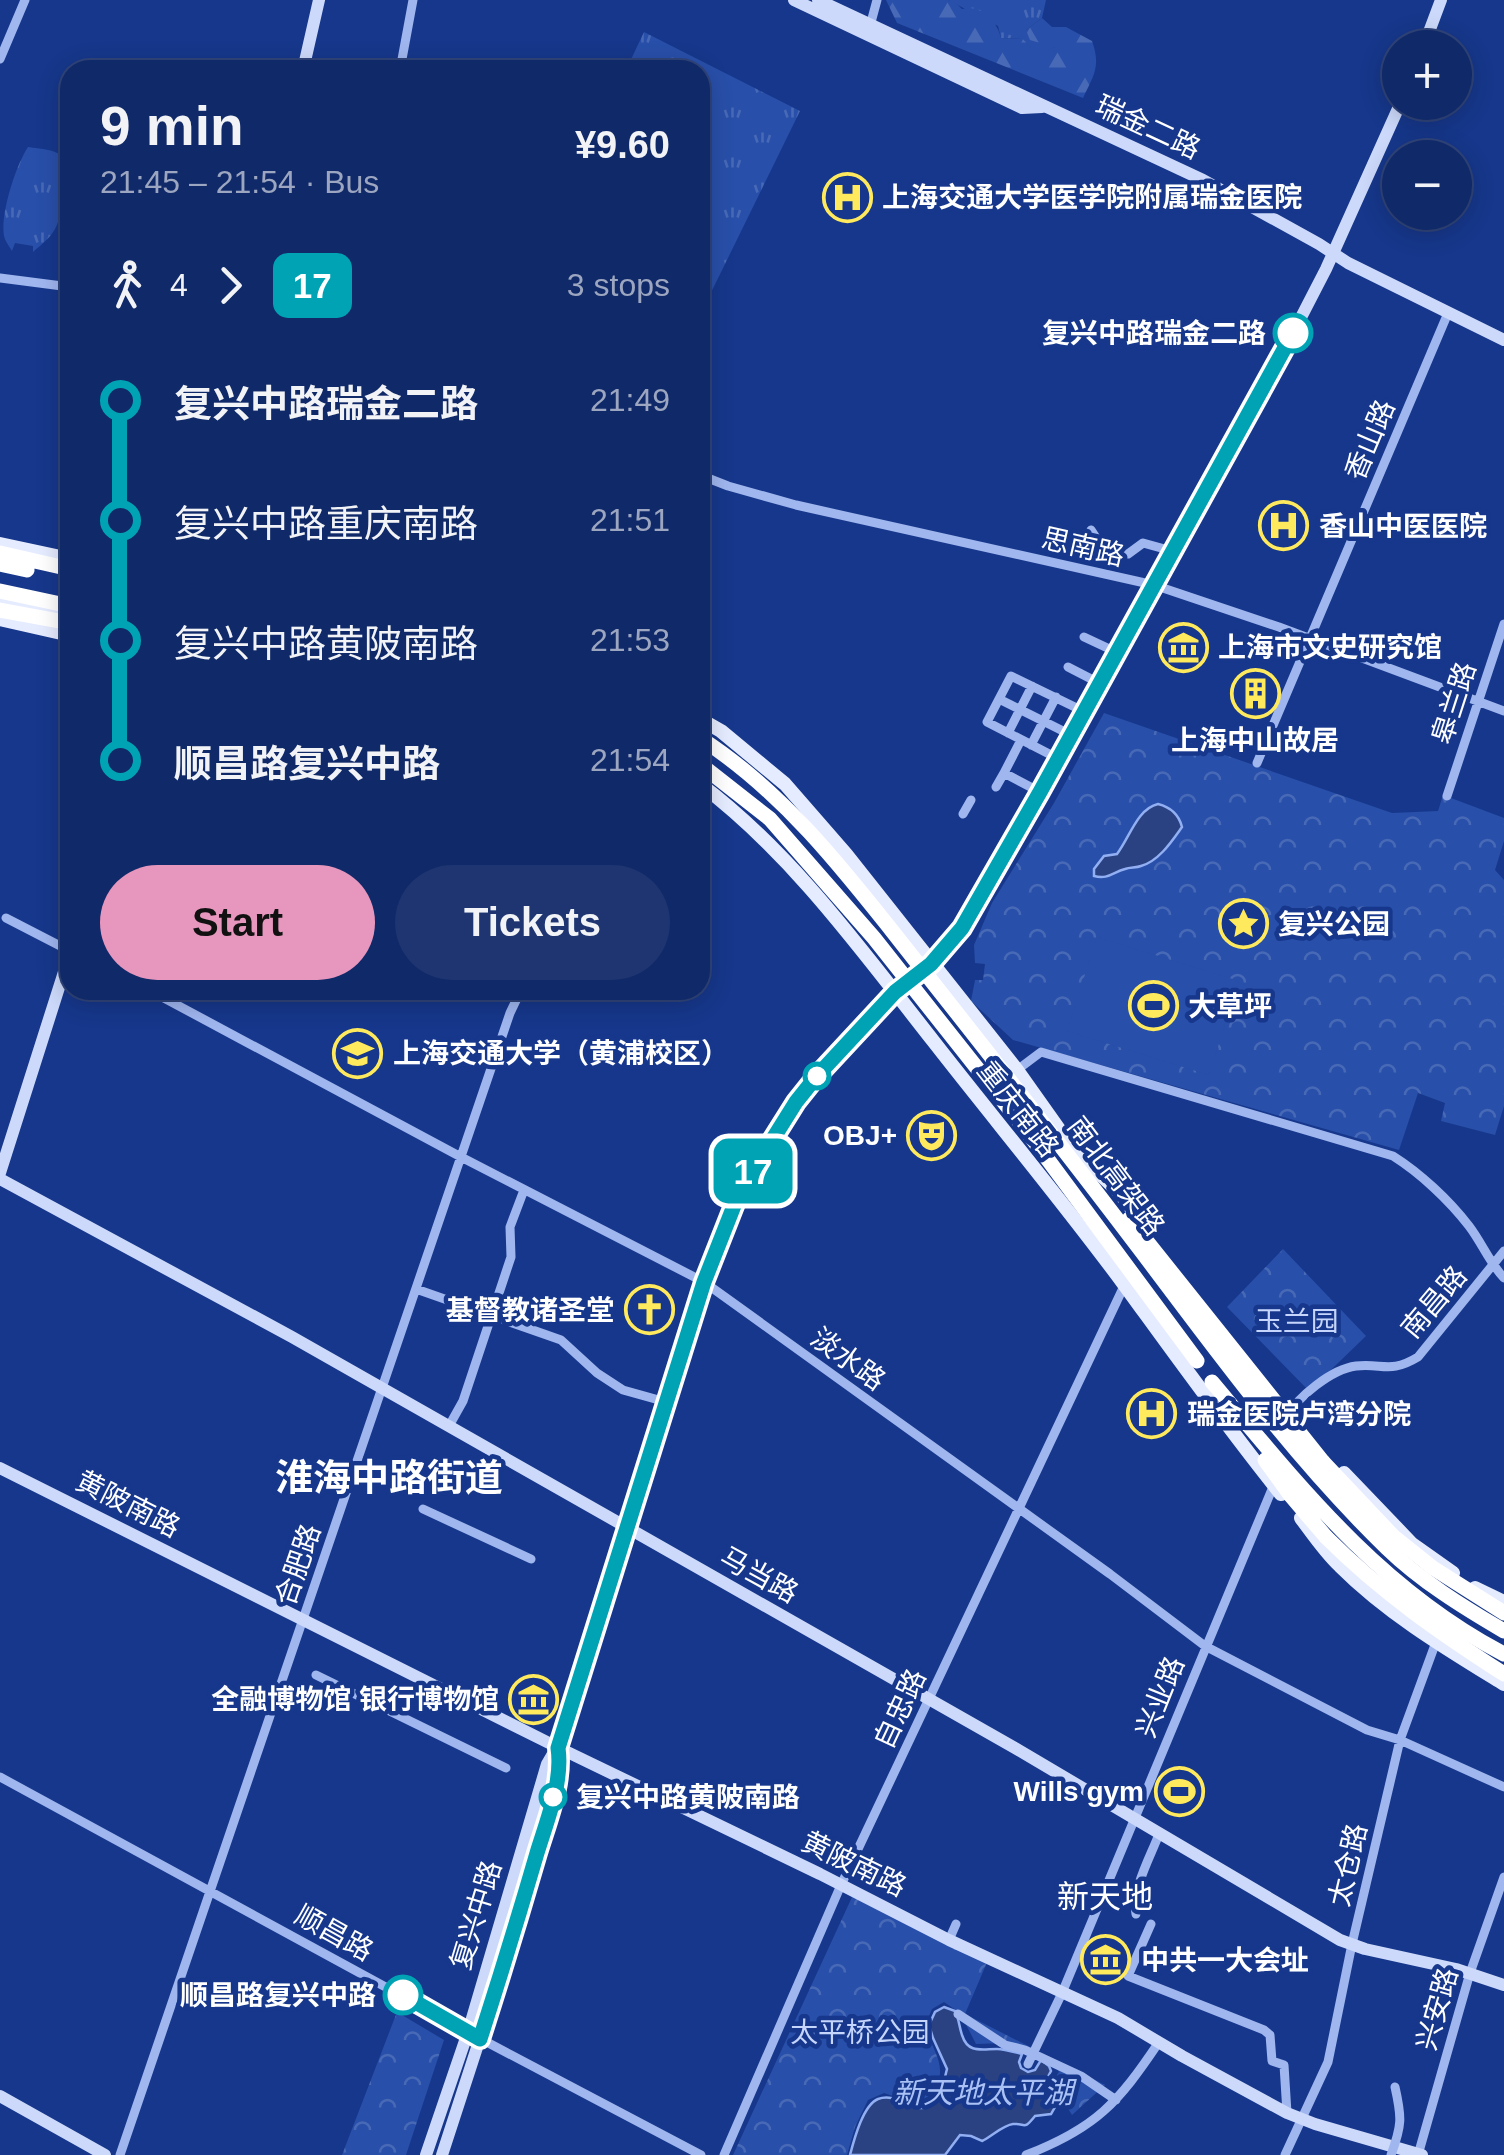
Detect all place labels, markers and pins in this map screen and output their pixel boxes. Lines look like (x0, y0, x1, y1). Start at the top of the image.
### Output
hospital icon: 上海交通大学医学院附属瑞金医院 (821, 171, 873, 223)
place label: 上海交通大学医学院附属瑞金医院 (882, 182, 1302, 213)
marker: 复兴中路瑞金二路 (1274, 314, 1312, 352)
place label: 复兴中路瑞金二路 (1042, 318, 1266, 349)
hospital icon: 香山中医医院 (1258, 500, 1310, 552)
place label: 香山中医医院 (1319, 511, 1487, 542)
museum icon: 上海市文史研究馆 (1157, 621, 1209, 673)
place label: 上海市文史研究馆 (1218, 632, 1442, 663)
building icon: 上海中山故居 (1229, 667, 1281, 719)
place label: 上海中山故居 (1171, 725, 1339, 756)
place icon: 复兴公园 (1217, 898, 1269, 950)
place label: 复兴公园 (1278, 909, 1390, 940)
sports icon: 大草坪 (1127, 980, 1179, 1032)
place label: 大草坪 (1188, 991, 1272, 1022)
school or university icon: 上海交通大学（黄浦校区） (332, 1027, 384, 1079)
place label: 上海交通大学（黄浦校区） (393, 1038, 729, 1069)
unlabelled marker (804, 1063, 830, 1089)
theatre icon: OBJ+ (906, 1109, 958, 1161)
place label: OBJ+ (823, 1120, 897, 1151)
church icon: 基督教诸圣堂 (623, 1284, 675, 1336)
place label: 基督教诸圣堂 (446, 1295, 614, 1326)
hospital icon: 瑞金医院卢湾分院 (1126, 1388, 1178, 1440)
place label: 瑞金医院卢湾分院 (1187, 1399, 1411, 1430)
museum icon: 全融博物馆 银行博物馆 (508, 1673, 560, 1725)
place label: 全融博物馆 银行博物馆 (211, 1684, 499, 1715)
sports icon: Wills gym (1153, 1765, 1205, 1817)
place label: Wills gym (1014, 1776, 1144, 1807)
place label: 复兴中路黄陂南路 (576, 1782, 800, 1813)
marker: 复兴中路黄陂南路 (540, 1784, 566, 1810)
museum icon: 中共一大会址 (1080, 1934, 1132, 1986)
place label: 中共一大会址 (1141, 1945, 1309, 1976)
marker: 顺昌路复兴中路 (384, 1976, 422, 2014)
place label: 顺昌路复兴中路 (180, 1980, 376, 2011)

